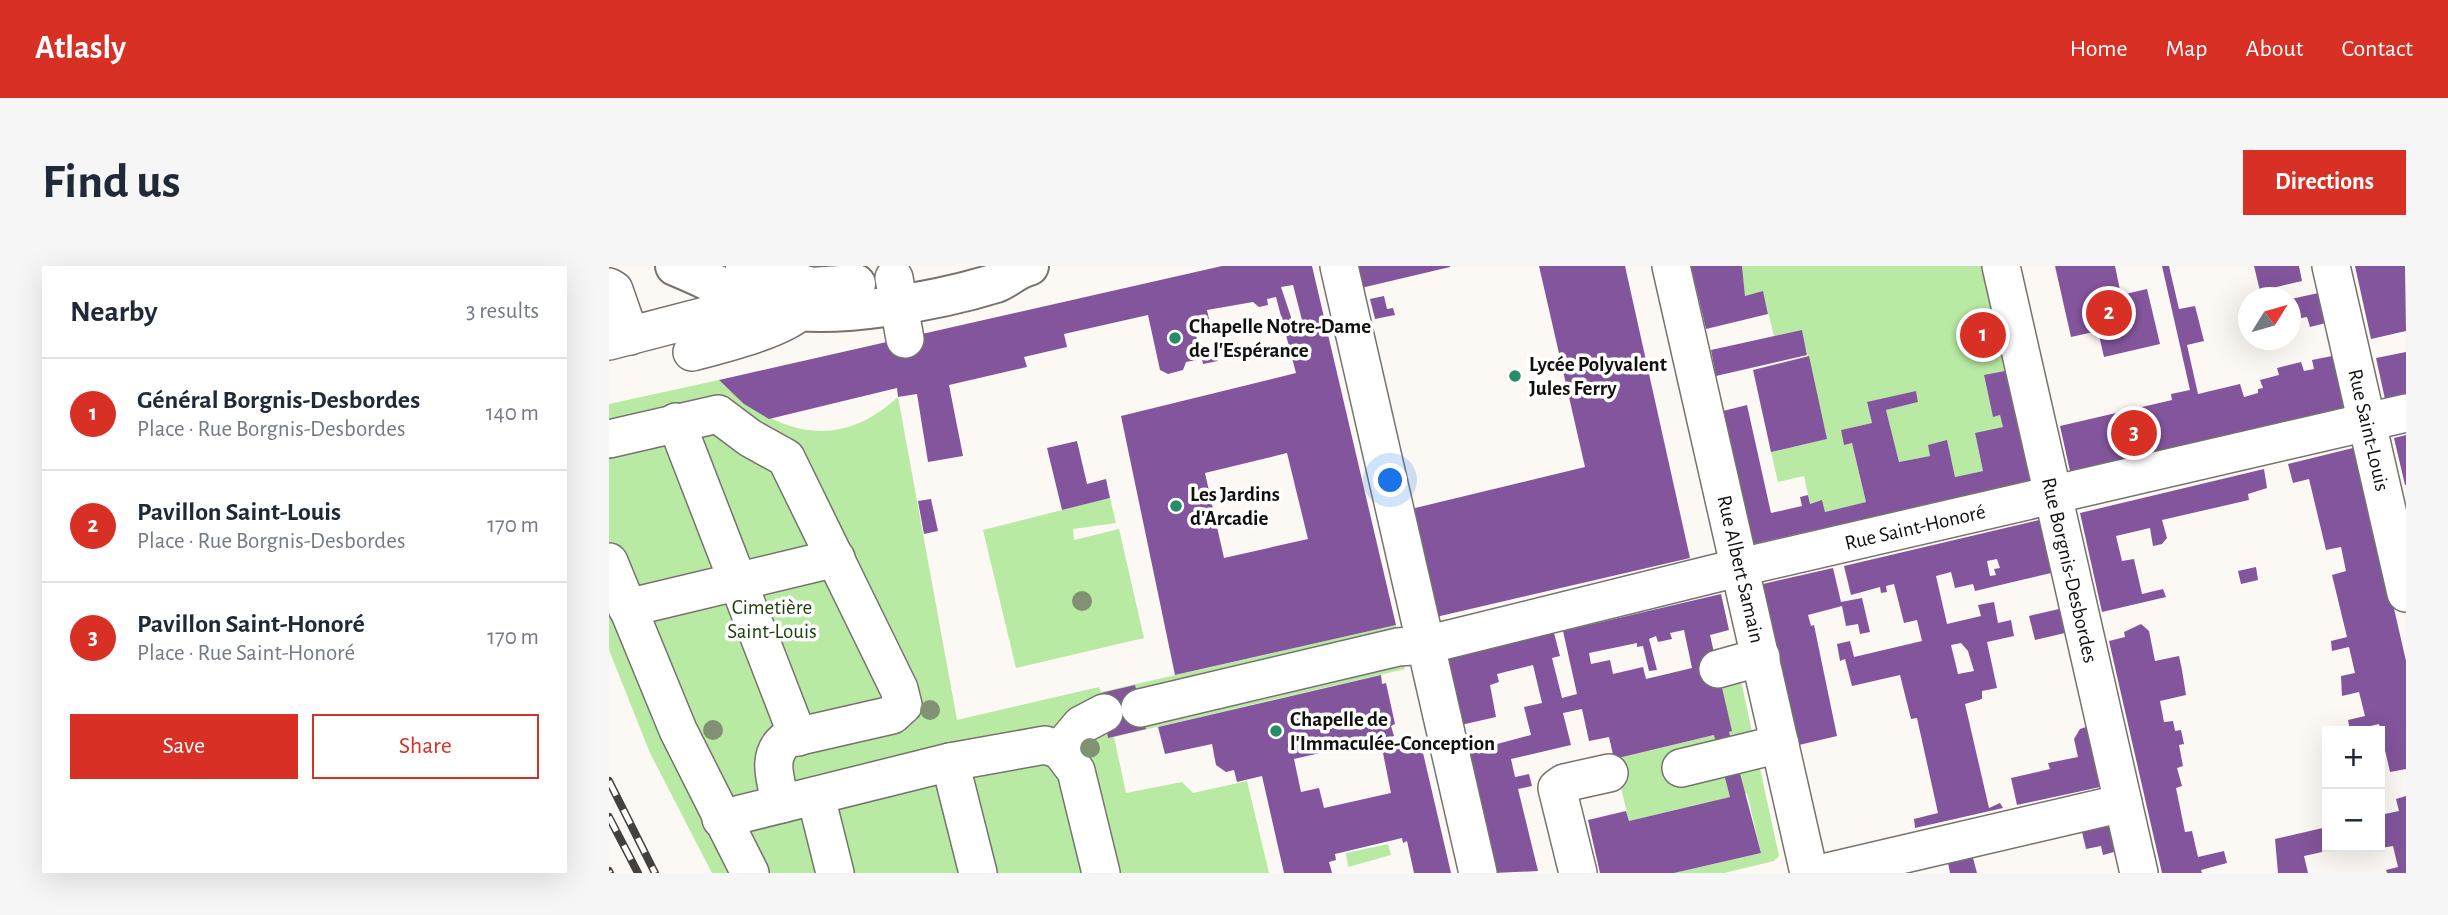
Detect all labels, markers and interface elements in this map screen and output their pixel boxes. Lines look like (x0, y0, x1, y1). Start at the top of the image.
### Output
text: Atlasly (35, 32, 126, 65)
text: Home (2070, 37, 2128, 61)
text: Map (2166, 37, 2208, 61)
text: About (2246, 37, 2303, 61)
text: Contact (2341, 37, 2413, 61)
button: Directions (2243, 150, 2406, 215)
text: Find us (42, 158, 181, 207)
pin: 2 (2086, 287, 2132, 339)
north arrow (2238, 287, 2301, 350)
text: Nearby (70, 297, 158, 327)
text: 3 results (466, 300, 539, 323)
pin: 1 (1960, 309, 2006, 361)
place label: Chapelle Notre-Dame de l'Espérance (1189, 316, 1371, 361)
marker: Chapelle Notre-Dame de l'Espérance (1167, 330, 1183, 346)
place label: Lycée Polyvalent Jules Ferry (1529, 354, 1667, 399)
street label: Rue Saint-Louis (2344, 367, 2393, 493)
marker: Lycée Polyvalent Jules Ferry (1507, 368, 1523, 384)
text: Général Borgnis-Desbordes (137, 387, 420, 413)
text: 1 (89, 402, 97, 425)
text: 140 m (486, 402, 539, 425)
pin: 3 (2111, 407, 2157, 459)
text: Place · Rue Borgnis-Desbordes (137, 418, 405, 441)
your location (1373, 463, 1407, 497)
street label: Rue Borgnis-Desbordes (2038, 475, 2101, 665)
place label: Les Jardins d'Arcadie (1190, 484, 1280, 529)
street label: Rue Albert Samain (1713, 493, 1768, 645)
marker: Les Jardins d'Arcadie (1168, 498, 1184, 514)
text: Pavillon Saint-Louis (137, 499, 341, 525)
street label: Rue Saint-Honoré (1843, 501, 1988, 554)
text: 2 (88, 514, 98, 537)
text: 170 m (487, 514, 539, 537)
text: Place · Rue Borgnis-Desbordes (137, 530, 405, 553)
park label: Cimetière Saint-Louis (727, 597, 817, 642)
text: Pavillon Saint-Honoré (137, 611, 365, 637)
text: 3 (88, 626, 98, 649)
text: 170 m (487, 626, 539, 649)
text: Place · Rue Saint-Honoré (137, 642, 355, 665)
place label: Chapelle de l'Immaculée-Conception (1290, 709, 1495, 754)
button: Save (70, 714, 298, 779)
button: Share (312, 714, 539, 779)
marker: Chapelle de l'Immaculée-Conception (1268, 723, 1284, 739)
map controls (2322, 726, 2385, 852)
button: + (2322, 726, 2385, 789)
button: − (2322, 789, 2385, 852)

